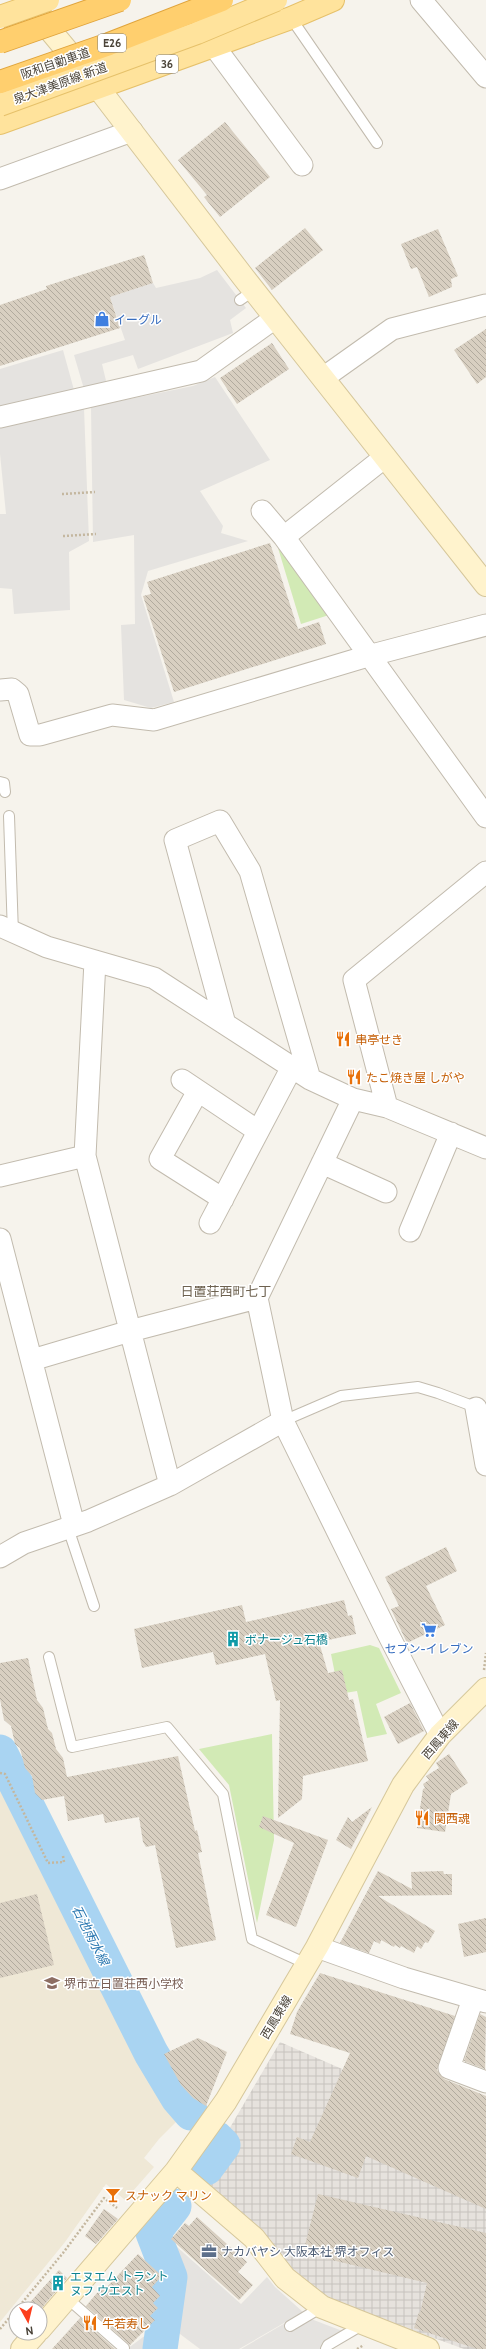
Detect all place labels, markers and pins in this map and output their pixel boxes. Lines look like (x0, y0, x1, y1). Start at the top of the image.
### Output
shop icon: イーグル (93, 310, 111, 328)
place label: イーグル (114, 312, 162, 327)
restaurant icon: 串亭せき (334, 1030, 352, 1048)
place label: 串亭せき (355, 1032, 403, 1047)
restaurant icon: たこ焼き屋 しがや (345, 1068, 363, 1086)
place label: たこ焼き屋 しがや (366, 1070, 465, 1085)
supermarket icon: セブン-イレブン (420, 1621, 438, 1639)
building icon: ボナージュ石橋 (224, 1630, 242, 1648)
place label: ボナージュ石橋 (245, 1632, 328, 1647)
place label: セブン-イレブン (384, 1641, 474, 1656)
restaurant icon: 関西魂 (413, 1809, 431, 1827)
place label: 関西魂 (434, 1811, 470, 1826)
school or university icon: 堺市立日置荘西小学校 (43, 1974, 61, 1992)
place label: 堺市立日置荘西小学校 (64, 1976, 184, 1991)
bar icon: スナック マリン (104, 2186, 122, 2204)
place label: スナック マリン (125, 2188, 212, 2203)
office icon: ナカバヤシ 大阪本社 堺オフィス (200, 2242, 218, 2260)
place label: ナカバヤシ 大阪本社 堺オフィス (221, 2244, 394, 2259)
place label: エヌエム トラント ヌフ ウエスト (70, 2269, 169, 2298)
building icon: エヌエム トラント ヌフ ウエスト (49, 2274, 67, 2292)
restaurant icon: 牛若寿し (81, 2314, 99, 2332)
place label: 牛若寿し (102, 2316, 150, 2331)

